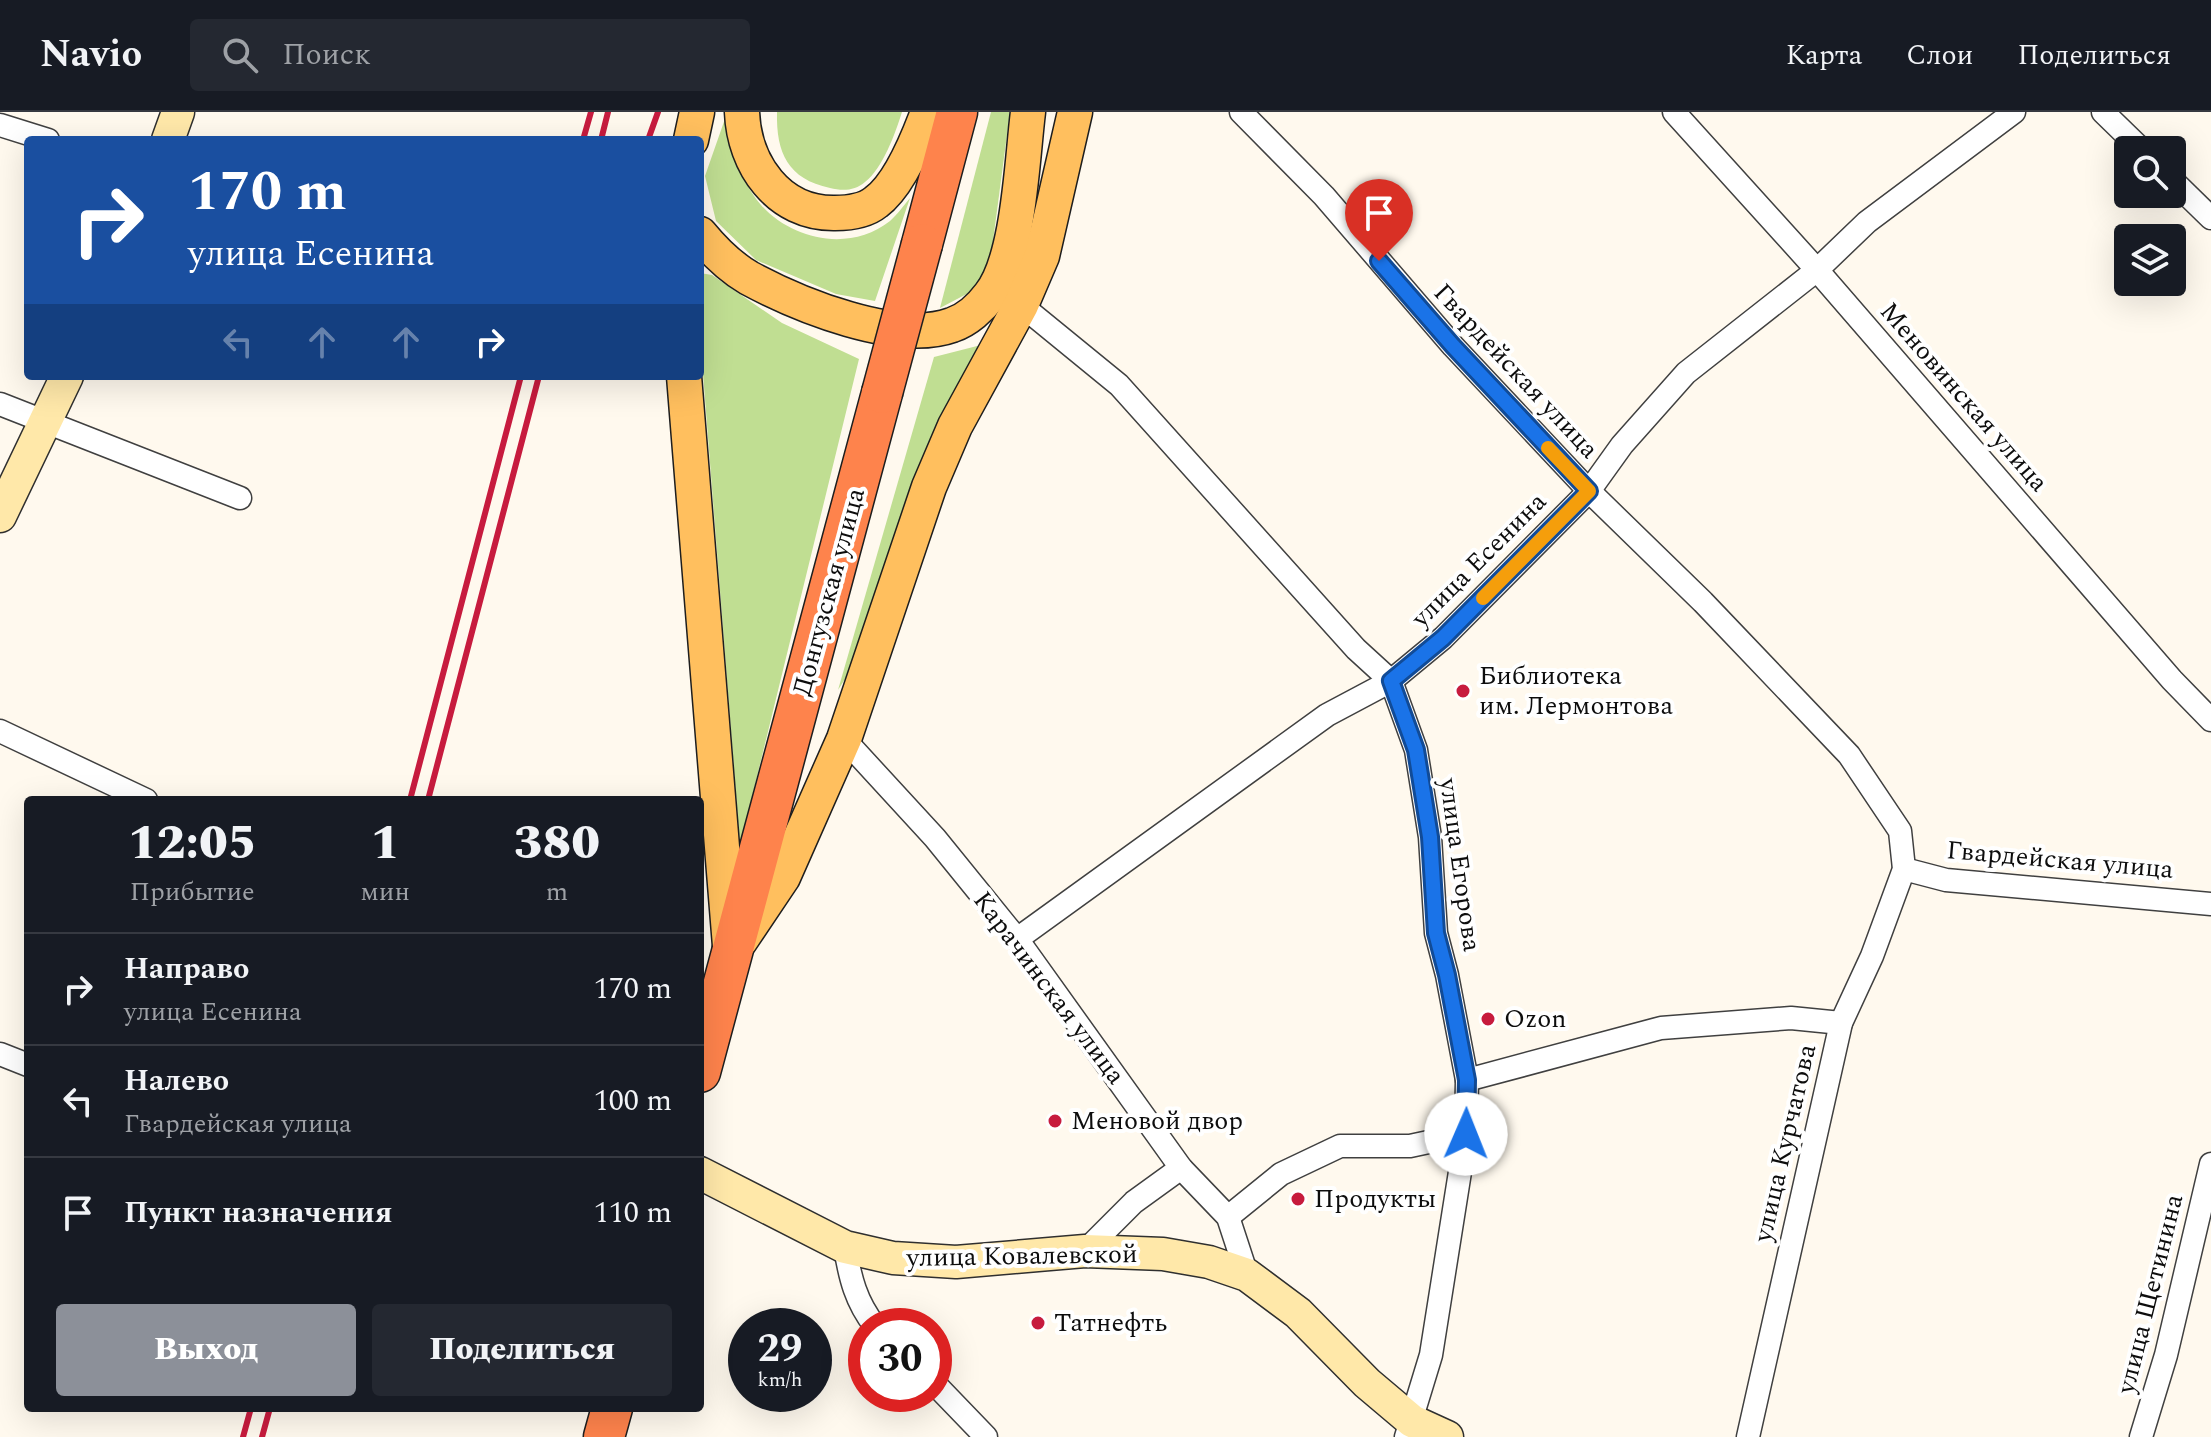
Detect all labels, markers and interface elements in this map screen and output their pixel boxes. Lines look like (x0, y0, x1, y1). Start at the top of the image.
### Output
search box (190, 19, 750, 91)
text: Navio (40, 26, 142, 84)
text: Поиск (282, 32, 371, 78)
icon: search (218, 33, 262, 77)
text: Карта (1786, 34, 1862, 77)
text: Слои (1906, 34, 1973, 77)
text: Поделиться (2017, 34, 2171, 77)
map controls (2114, 136, 2186, 296)
button: search (2114, 136, 2186, 208)
text: 170 m (188, 150, 347, 235)
icon: right (56, 168, 160, 272)
pin (1345, 179, 1413, 261)
icon: arrive (1357, 191, 1401, 235)
button: layers (2114, 224, 2186, 296)
text: улица Есенина (188, 227, 434, 282)
street label: Гвардейская улица (1424, 274, 1608, 468)
street label: Меновинская улица (1870, 293, 2058, 501)
icon: left (216, 320, 260, 364)
icon: ahead (300, 320, 344, 364)
icon: ahead (384, 320, 428, 364)
icon: right (468, 320, 512, 364)
street label: Донгузская улица (782, 483, 876, 700)
street label: улица Есенина (1401, 483, 1556, 638)
place label: Библиотека им. Лермонтова (1479, 656, 1673, 726)
marker: Библиотека им. Лермонтова (1454, 682, 1472, 700)
street label: улица Егорова (1428, 775, 1492, 955)
text: 12:05 (128, 807, 257, 880)
text: 1 (371, 807, 400, 880)
text: 380 (514, 807, 600, 880)
street label: Гвардейская улица (1945, 830, 2175, 890)
text: Прибытие (130, 872, 255, 912)
text: мин (360, 872, 410, 912)
text: m (546, 872, 568, 912)
street label: Карачинская улица (963, 883, 1135, 1093)
text: Направо (124, 946, 249, 992)
text: 170 m (594, 966, 672, 1012)
icon: right (56, 967, 100, 1011)
text: улица Есенина (124, 992, 302, 1032)
place label: Ozon (1504, 999, 1566, 1039)
marker: Ozon (1479, 1010, 1497, 1028)
street label: улица Курчатова (1743, 1040, 1827, 1247)
text: Налево (124, 1058, 229, 1104)
text: 100 m (594, 1078, 672, 1124)
icon: left (56, 1079, 100, 1123)
position arrow (1424, 1092, 1508, 1176)
place label: Меновой двор (1071, 1101, 1243, 1141)
text: Гвардейская улица (124, 1104, 352, 1144)
marker: Меновой двор (1046, 1112, 1064, 1130)
place label: Продукты (1314, 1179, 1436, 1219)
text: Пункт назначения (124, 1190, 392, 1236)
text: 110 m (594, 1190, 672, 1236)
marker: Продукты (1289, 1190, 1307, 1208)
street label: улица Щетинина (2106, 1190, 2194, 1399)
icon: arrive (56, 1191, 100, 1235)
street label: улица Ковалевской (905, 1234, 1138, 1278)
place label: Татнефть (1054, 1303, 1167, 1343)
button: Выход (56, 1304, 356, 1396)
button: Поделиться (372, 1304, 672, 1396)
speed limit sign: 30 (848, 1308, 952, 1412)
marker: Татнефть (1029, 1314, 1047, 1332)
text: 29 (758, 1319, 802, 1380)
text: km/h (758, 1365, 803, 1395)

